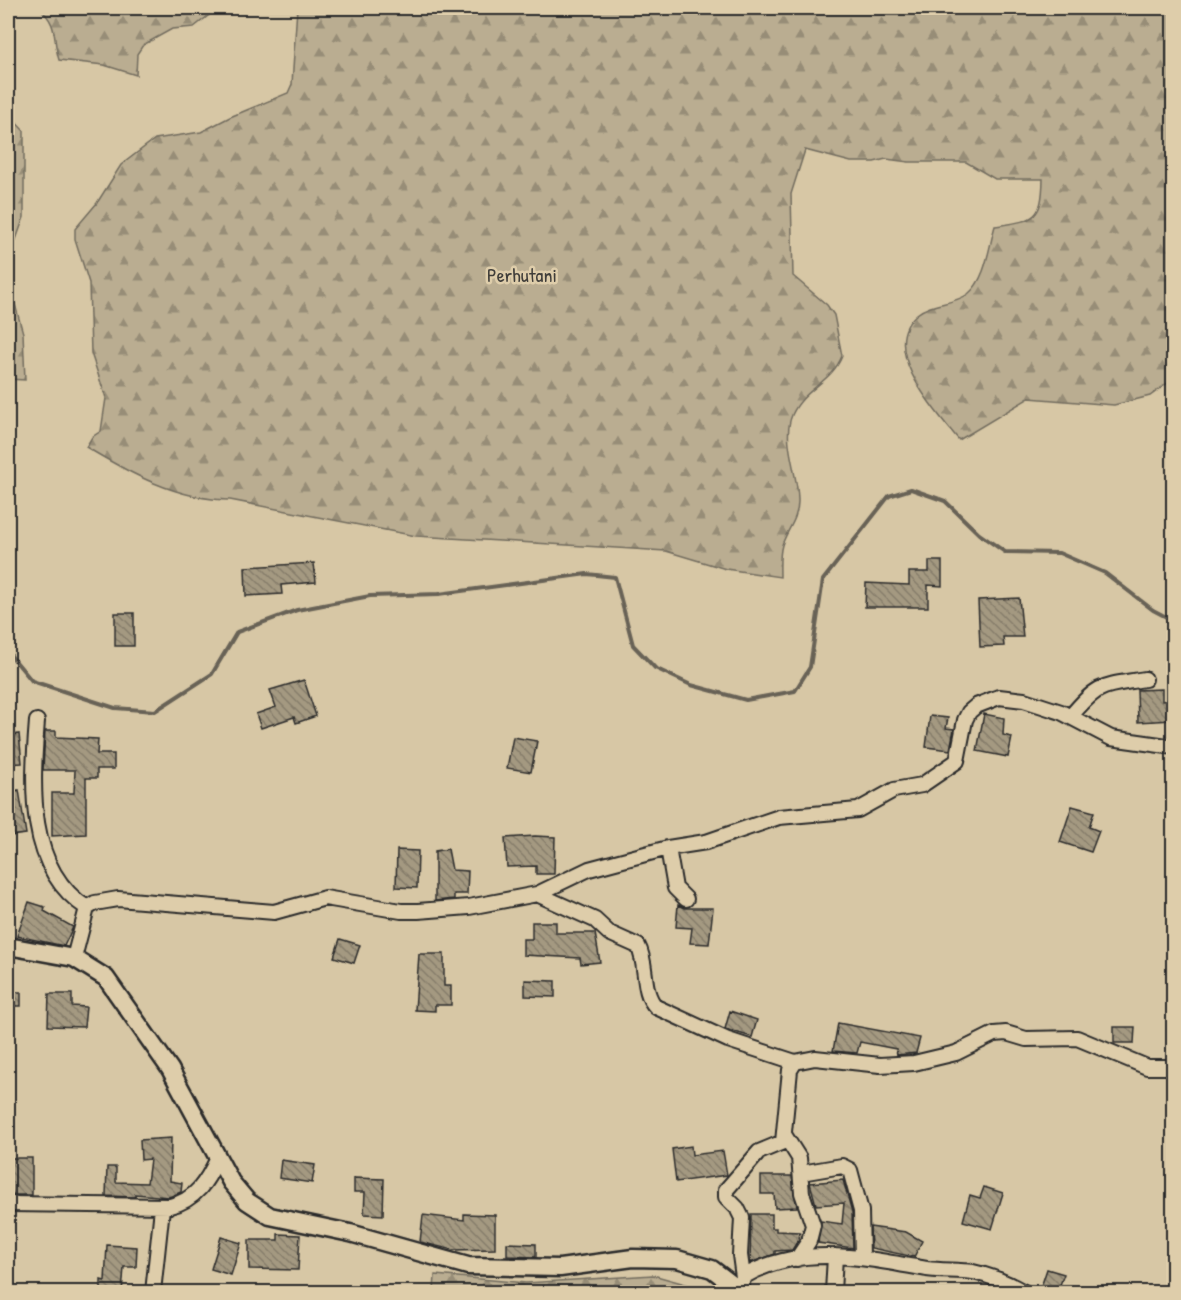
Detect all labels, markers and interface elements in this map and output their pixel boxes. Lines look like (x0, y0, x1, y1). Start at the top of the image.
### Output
park label: Perhutani (487, 261, 557, 288)

